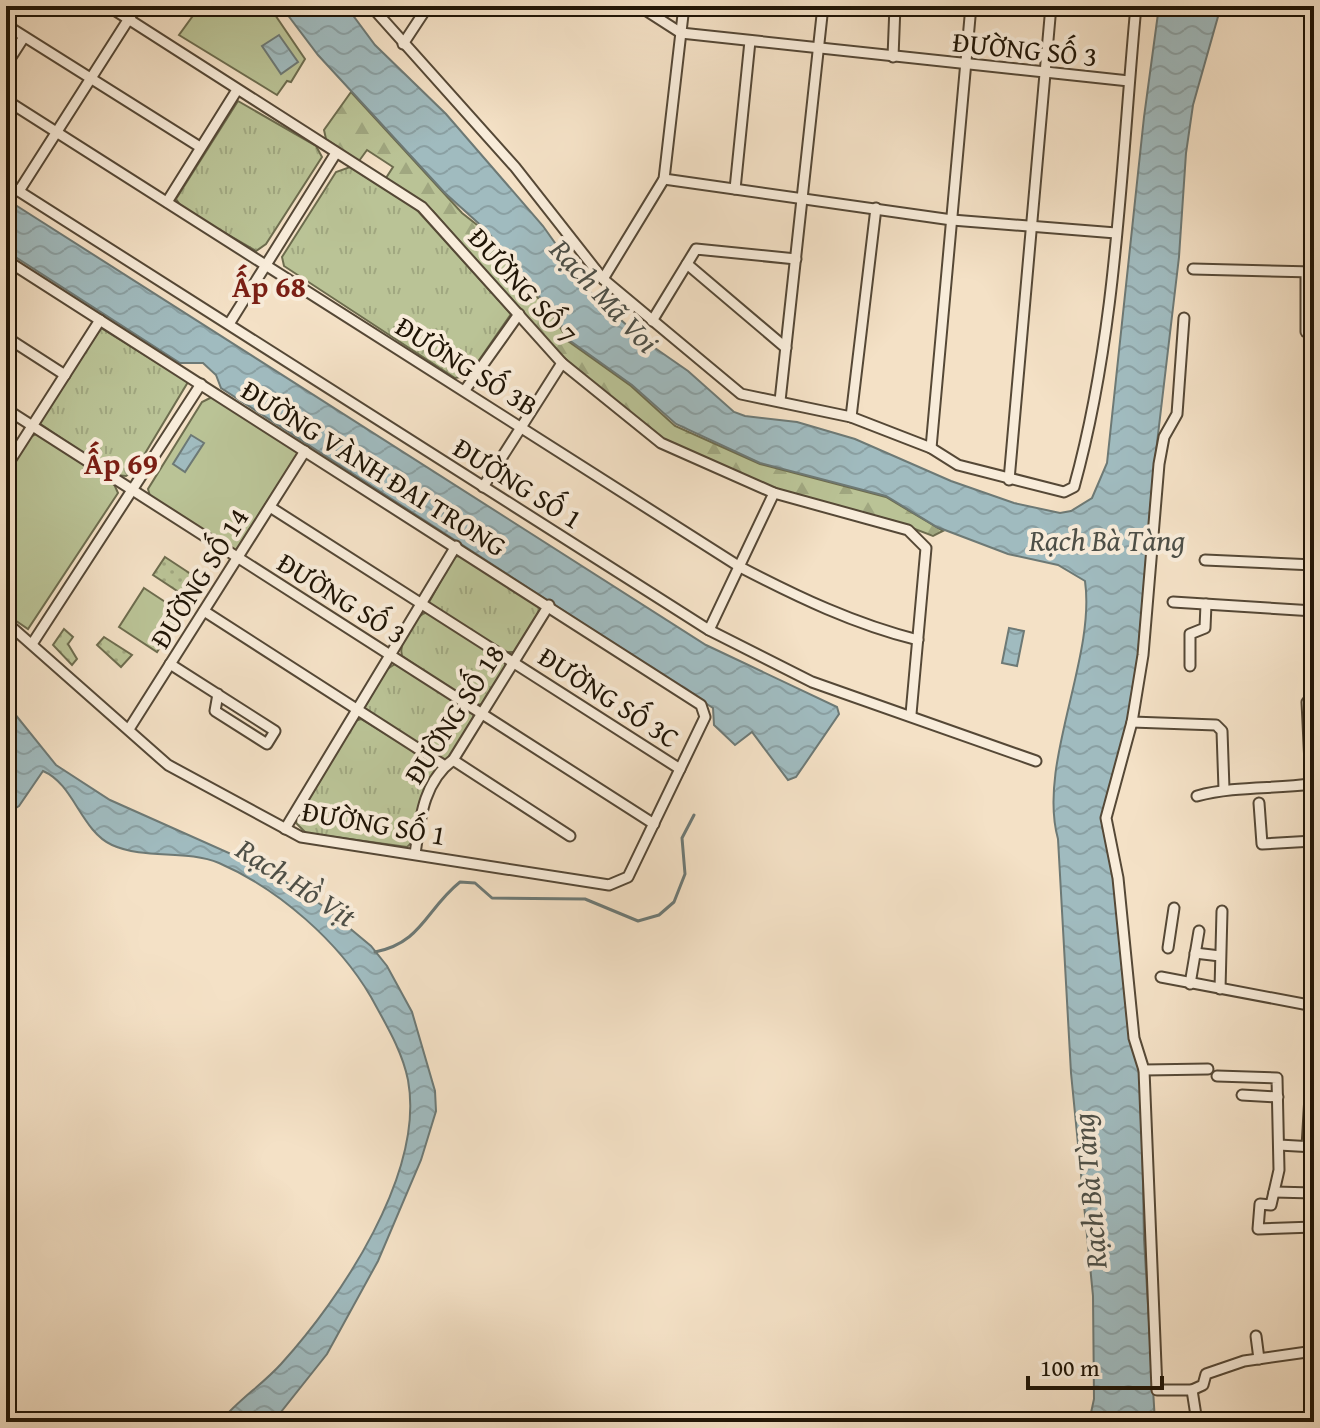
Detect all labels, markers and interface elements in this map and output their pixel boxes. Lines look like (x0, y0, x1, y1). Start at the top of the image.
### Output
street label: ĐƯỜNG SỐ 3 (951, 21, 1099, 76)
street label: ĐƯỜNG SỐ 7 (460, 218, 587, 353)
water label: Rạch Mã Voi (539, 228, 670, 363)
district label: Ấp 68 (232, 264, 306, 308)
street label: ĐƯỜNG SỐ 3B (388, 306, 546, 426)
street label: ĐƯỜNG VÀNH ĐAI TRONG (234, 369, 515, 566)
street label: ĐƯỜNG SỐ 1 (446, 427, 591, 538)
district label: Ấp 69 (84, 441, 158, 485)
street label: ĐƯỜNG SỐ 14 (139, 500, 258, 656)
water label: Rạch Bà Tàng (1028, 518, 1185, 562)
street label: ĐƯỜNG SỐ 3 (270, 542, 415, 653)
street label: ĐƯỜNG SỐ 18 (393, 636, 514, 791)
street label: ĐƯỜNG SỐ 3C (531, 636, 688, 757)
street label: ĐƯỜNG SỐ 1 (299, 790, 449, 855)
water label: Rạch Hồ Vịt (227, 826, 366, 938)
water label: Rạch Bà Tàng (1060, 1111, 1118, 1272)
scale bar (1028, 1340, 1162, 1390)
text: 100 m (1040, 1350, 1100, 1385)

